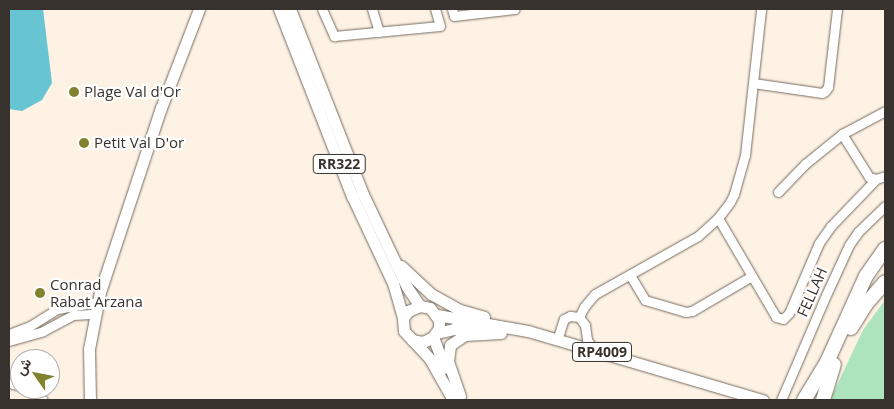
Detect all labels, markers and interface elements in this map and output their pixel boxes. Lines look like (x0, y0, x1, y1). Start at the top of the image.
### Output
place label: Plage Val d'Or (84, 83, 181, 101)
marker: Plage Val d'Or (68, 86, 80, 98)
place label: Petit Val D'or (94, 134, 184, 152)
marker: Petit Val D'or (78, 137, 90, 149)
road number: RR322 (313, 152, 365, 175)
street label: FELLAH (793, 264, 831, 320)
place label: Conrad Rabat Arzana (50, 275, 143, 310)
marker: Conrad Rabat Arzana (34, 287, 46, 299)
road number: RP4009 (571, 341, 633, 364)
north arrow (10, 349, 60, 399)
text: ش (10, 354, 35, 378)

